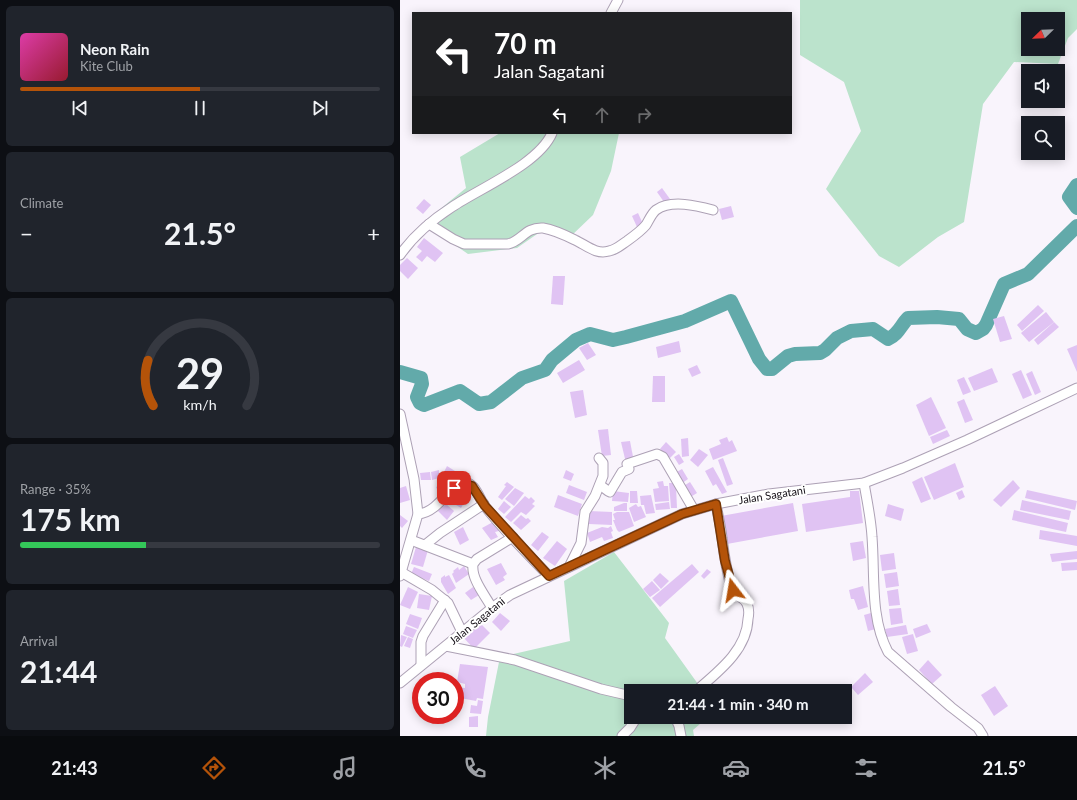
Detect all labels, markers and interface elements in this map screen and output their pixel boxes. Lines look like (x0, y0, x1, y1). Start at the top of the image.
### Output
north arrow (1021, 12, 1065, 56)
map controls (1021, 12, 1065, 160)
text: 70 m (494, 26, 557, 60)
icon: left (428, 28, 480, 80)
text: Neon Rain (80, 40, 149, 58)
text: Kite Club (80, 58, 133, 74)
text: Jalan Sagatani (494, 60, 605, 82)
button: sound (1021, 64, 1065, 108)
icon: previous (69, 97, 91, 119)
icon: pause (189, 97, 211, 119)
icon: next (309, 97, 331, 119)
icon: left (549, 104, 571, 126)
icon: ahead (591, 104, 613, 126)
icon: right (633, 104, 655, 126)
button: search (1021, 116, 1065, 160)
text: Climate (20, 195, 63, 211)
text: 21.5° (164, 215, 236, 251)
text: − (20, 220, 33, 247)
text: + (367, 220, 380, 247)
text: 29 (176, 348, 224, 398)
text: km/h (183, 396, 217, 413)
pin (437, 471, 471, 505)
icon: arrive (443, 477, 465, 499)
text: Range · 35% (20, 481, 91, 497)
street label: Jalan Sagatani (738, 483, 807, 506)
text: 175 km (20, 501, 121, 537)
position arrow (712, 569, 754, 611)
street label: Jalan Sagatani (446, 594, 507, 647)
text: Arrival (20, 633, 57, 649)
text: 21:44 (20, 653, 97, 689)
speed limit sign: 30 (412, 672, 464, 724)
text: 21:44 · 1 min · 340 m (668, 695, 808, 713)
icon: directions (200, 754, 228, 782)
icon: music (331, 754, 359, 782)
icon: phone (461, 754, 489, 782)
icon: climate (591, 754, 619, 782)
icon: car (722, 754, 750, 782)
icon: filters (852, 754, 880, 782)
text: 21:43 (51, 757, 98, 779)
text: 21.5° (983, 757, 1026, 779)

